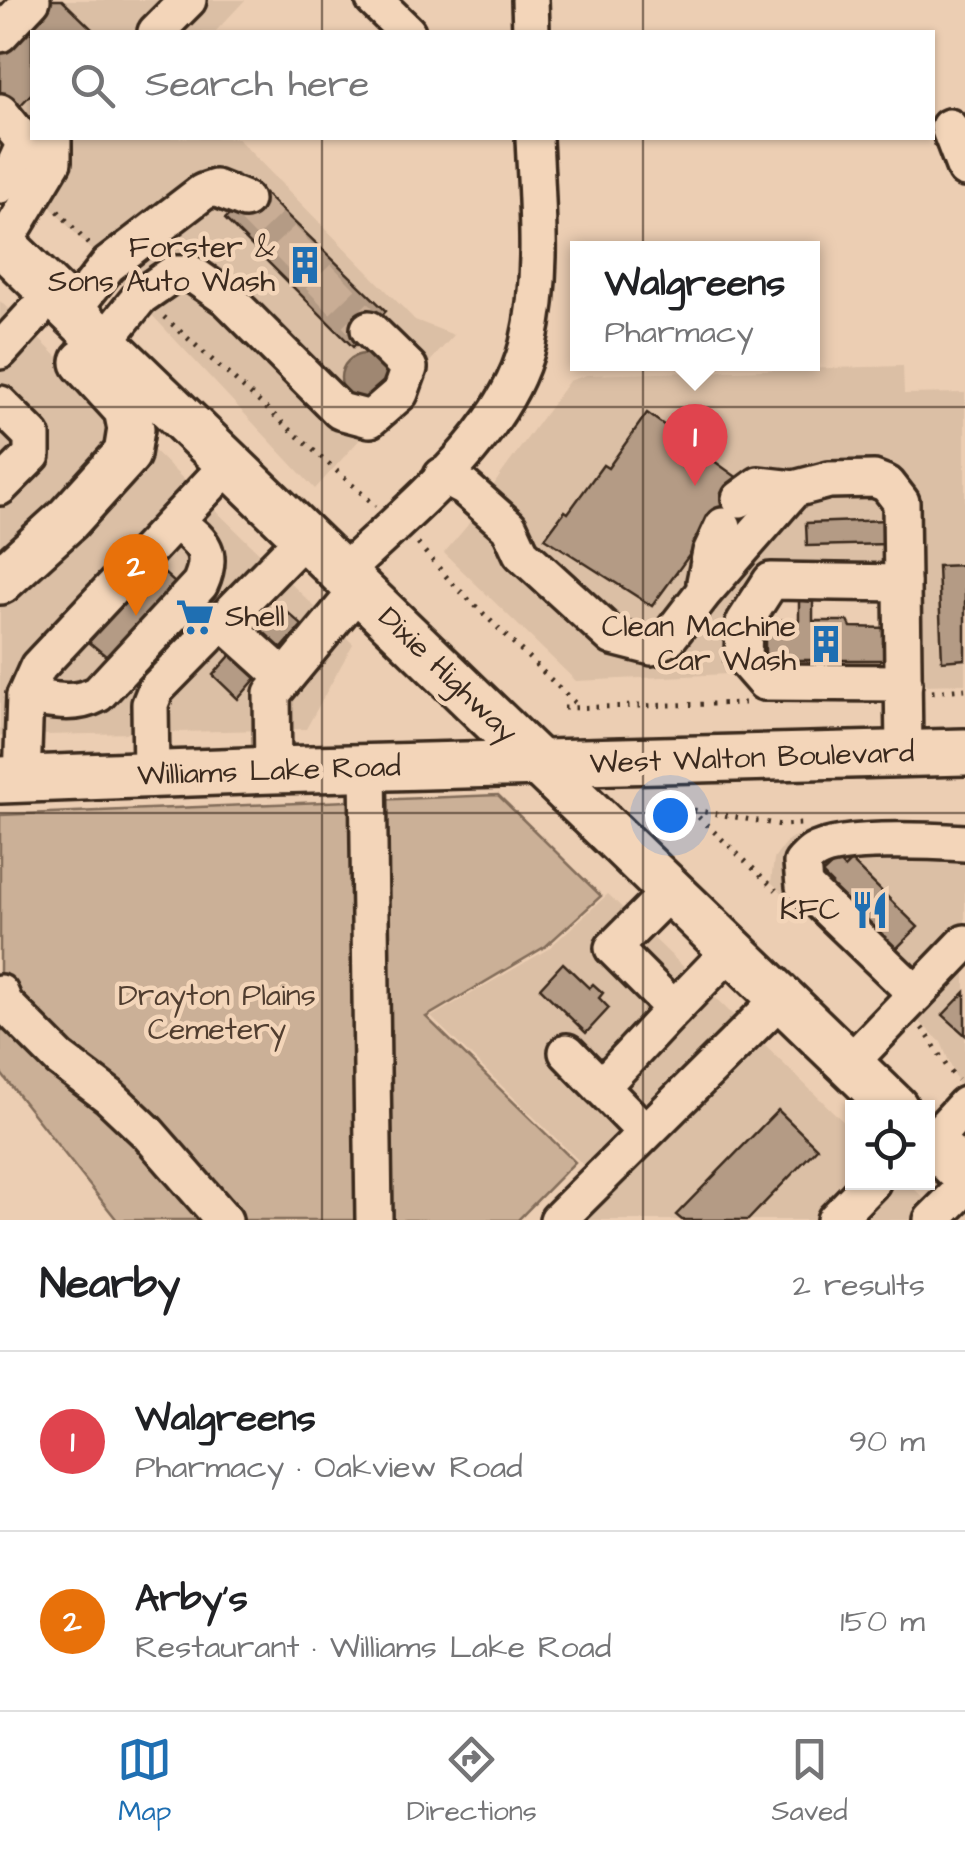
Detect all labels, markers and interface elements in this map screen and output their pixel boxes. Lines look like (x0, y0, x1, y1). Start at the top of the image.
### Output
search box (30, 30, 935, 140)
icon: search (65, 58, 120, 113)
text: Search here (145, 59, 369, 111)
place label: Forster & Sons Auto Wash (48, 227, 276, 303)
popup (570, 241, 820, 371)
building icon: Forster & Sons Auto Wash (284, 244, 326, 286)
text: Walgreens (605, 258, 785, 310)
text: Pharmacy (605, 310, 754, 355)
pin: 1 (662, 404, 728, 486)
pin: 2 (104, 534, 168, 616)
supermarket icon: Shell (174, 596, 216, 638)
place label: Shell (225, 596, 285, 638)
street label: Dixie Highway (368, 597, 527, 753)
place label: Clean Machine Car Wash (602, 606, 796, 682)
building icon: Clean Machine Car Wash (805, 623, 847, 665)
street label: West Walton Boulevard (589, 731, 915, 785)
street label: Williams Lake Road (136, 745, 402, 797)
your location (645, 790, 696, 841)
place label: KFC (780, 889, 840, 931)
restaurant icon: KFC (849, 889, 891, 931)
park label: Drayton Plains Cemetery (118, 975, 316, 1052)
map controls (845, 1100, 935, 1190)
button: locate (845, 1100, 935, 1190)
text: Nearby (40, 1256, 180, 1314)
text: 2 results (793, 1263, 925, 1308)
text: Walgreens (135, 1393, 316, 1445)
text: 1 (70, 1419, 75, 1464)
text: 90 m (849, 1419, 925, 1464)
text: Pharmacy · Oakview Road (135, 1445, 523, 1490)
text: Arby's (135, 1573, 248, 1625)
text: 2 (63, 1599, 82, 1644)
text: 150 m (840, 1599, 925, 1644)
text: Restaurant · Williams Lake Road (135, 1625, 611, 1670)
tab: Map (117, 1732, 172, 1831)
tab: Directions (407, 1732, 537, 1831)
tab: Saved (771, 1732, 848, 1831)

